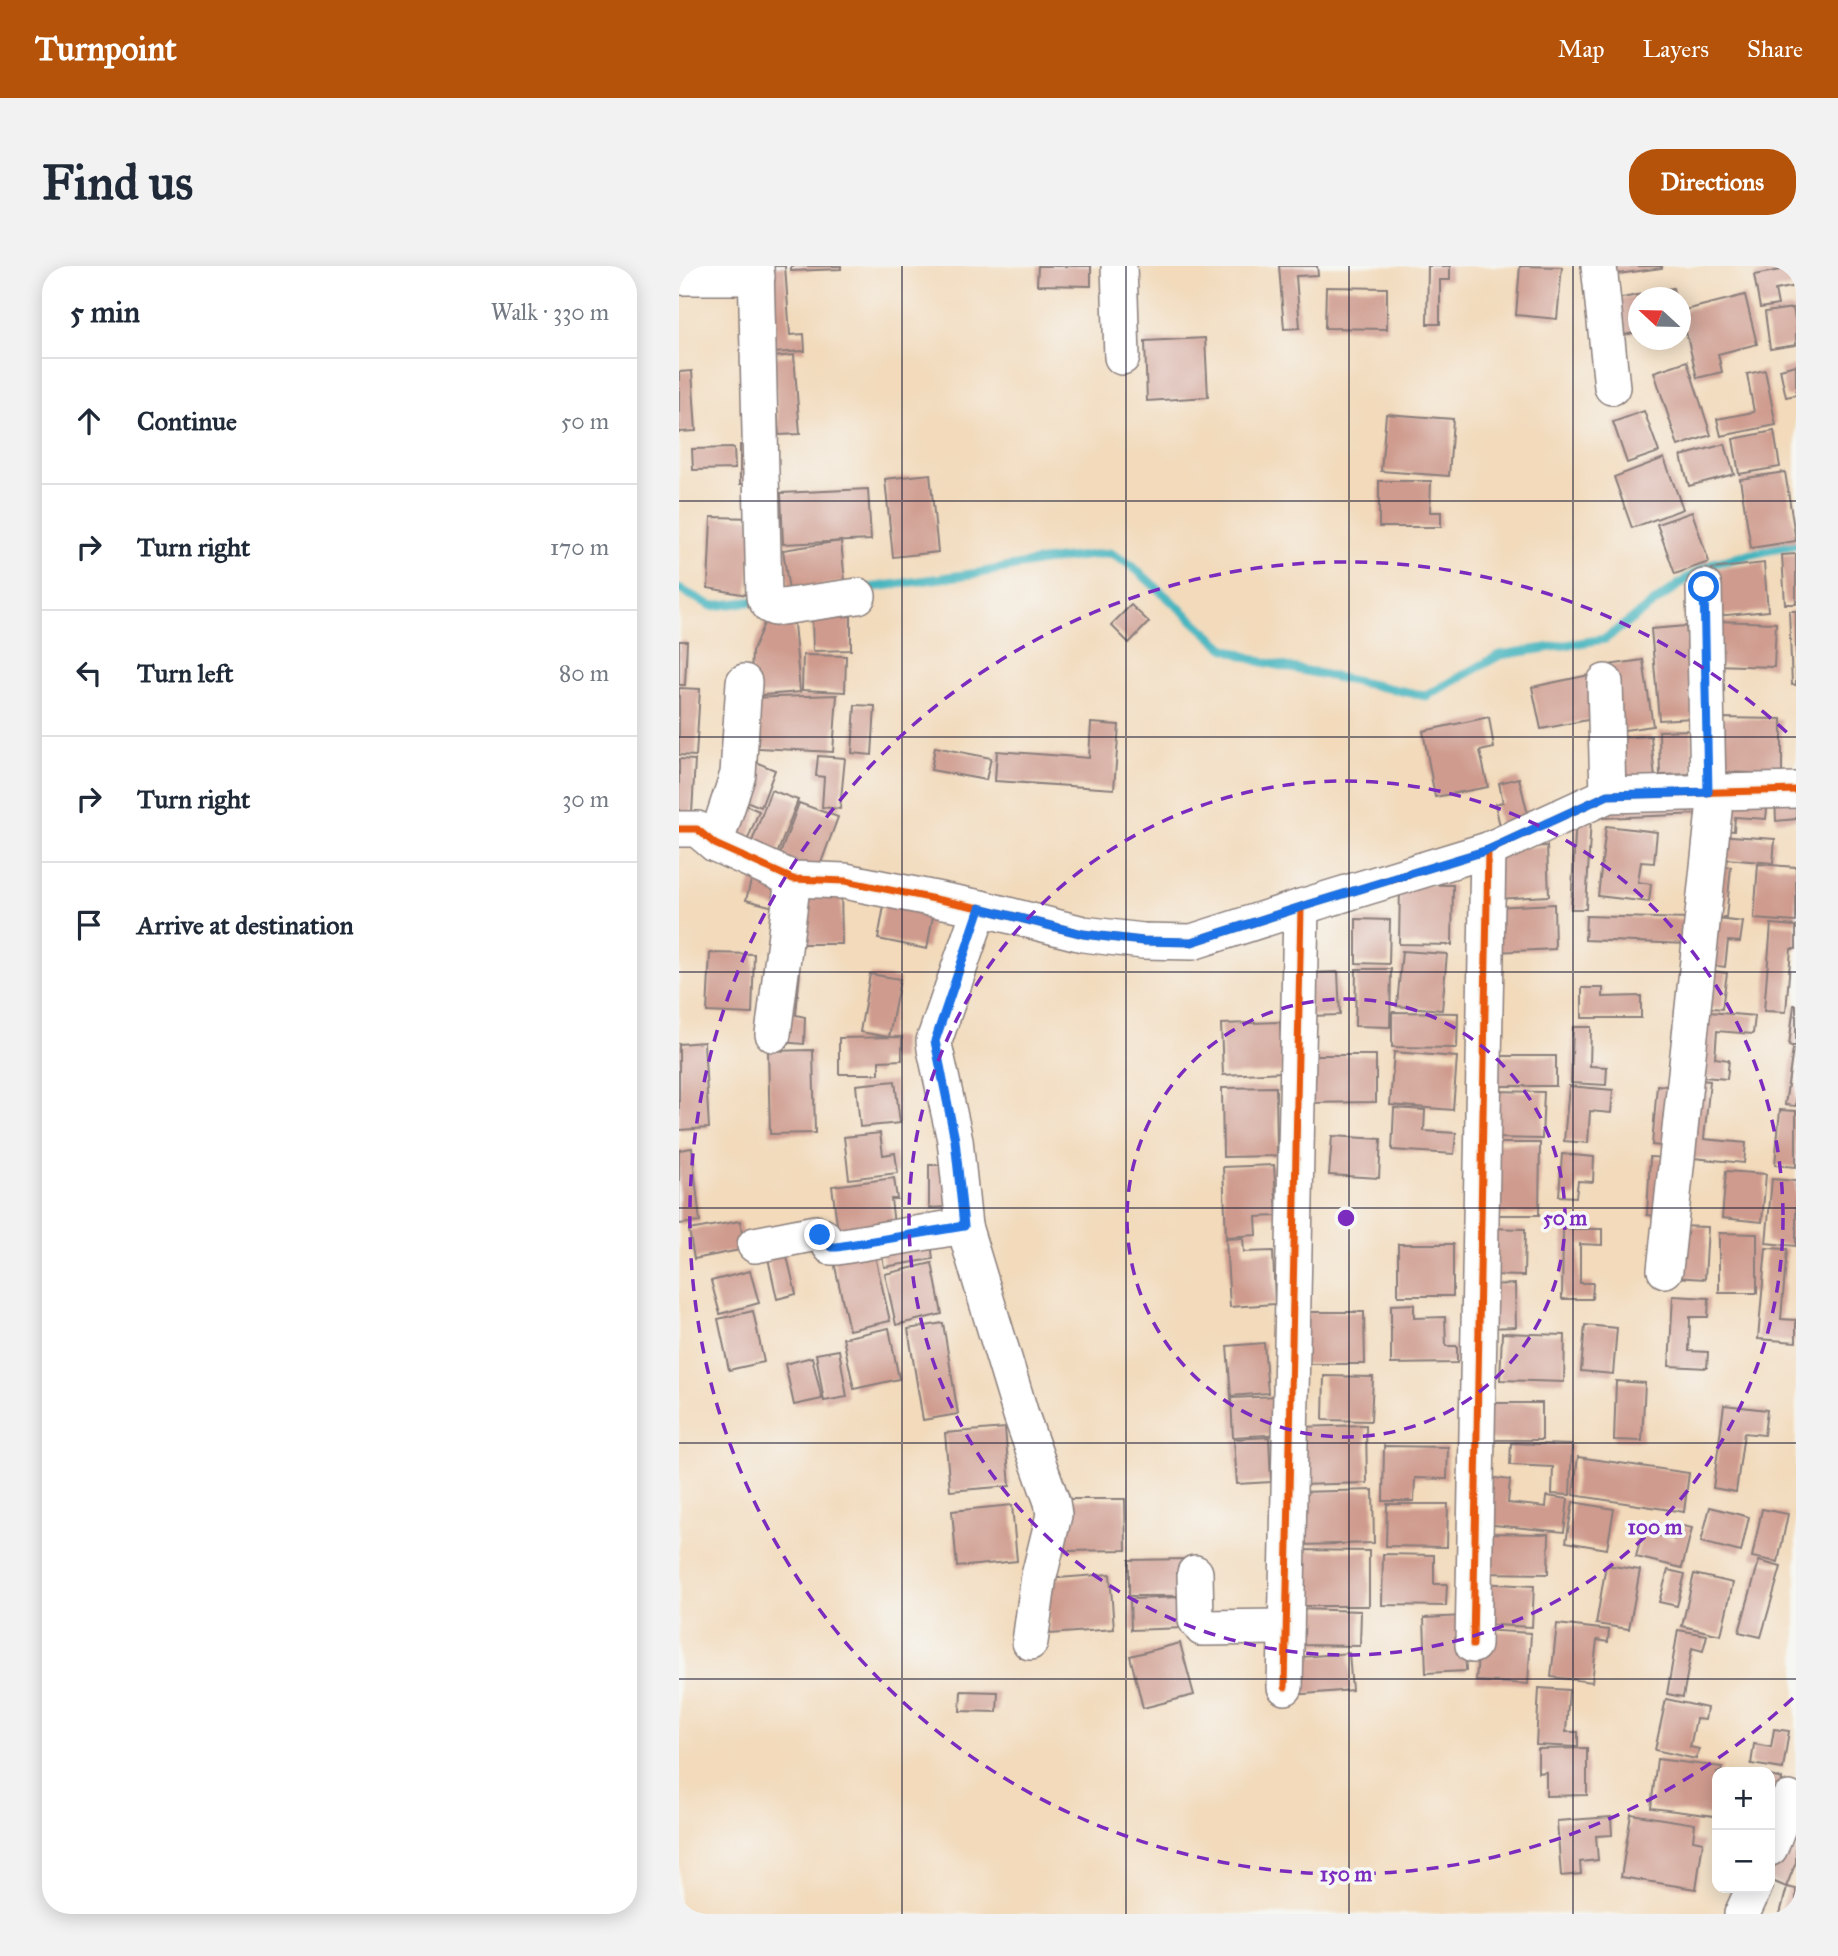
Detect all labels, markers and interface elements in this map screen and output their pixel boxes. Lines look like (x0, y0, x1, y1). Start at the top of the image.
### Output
text: Turnpoint (35, 29, 177, 69)
text: Map (1558, 34, 1605, 64)
text: Layers (1643, 34, 1709, 64)
text: Share (1747, 34, 1803, 64)
button: Directions (1629, 149, 1796, 215)
text: Find us (42, 153, 193, 212)
north arrow (1628, 287, 1691, 350)
text: 5 min (70, 294, 140, 330)
text: Walk · 330 m (491, 298, 609, 326)
icon: ahead (70, 402, 108, 440)
text: Continue (137, 405, 237, 437)
text: 50 m (561, 407, 609, 435)
icon: right (70, 528, 108, 566)
text: Turn right (137, 531, 250, 563)
text: 170 m (550, 533, 609, 561)
route start (1688, 571, 1719, 602)
icon: left (70, 654, 108, 692)
text: Turn left (137, 657, 233, 689)
text: 80 m (559, 659, 609, 687)
icon: right (70, 780, 108, 818)
text: Turn right (137, 783, 250, 815)
text: 30 m (562, 785, 609, 813)
icon: arrive (70, 906, 108, 944)
text: Arrive at destination (137, 909, 354, 941)
text: 50 m (1543, 1205, 1587, 1231)
centre of rings (1334, 1206, 1358, 1230)
route end (804, 1219, 835, 1250)
text: 100 m (1628, 1514, 1683, 1540)
map controls (1712, 1767, 1775, 1893)
button: + (1712, 1767, 1775, 1830)
button: − (1712, 1830, 1775, 1893)
text: 150 m (1320, 1861, 1372, 1887)

